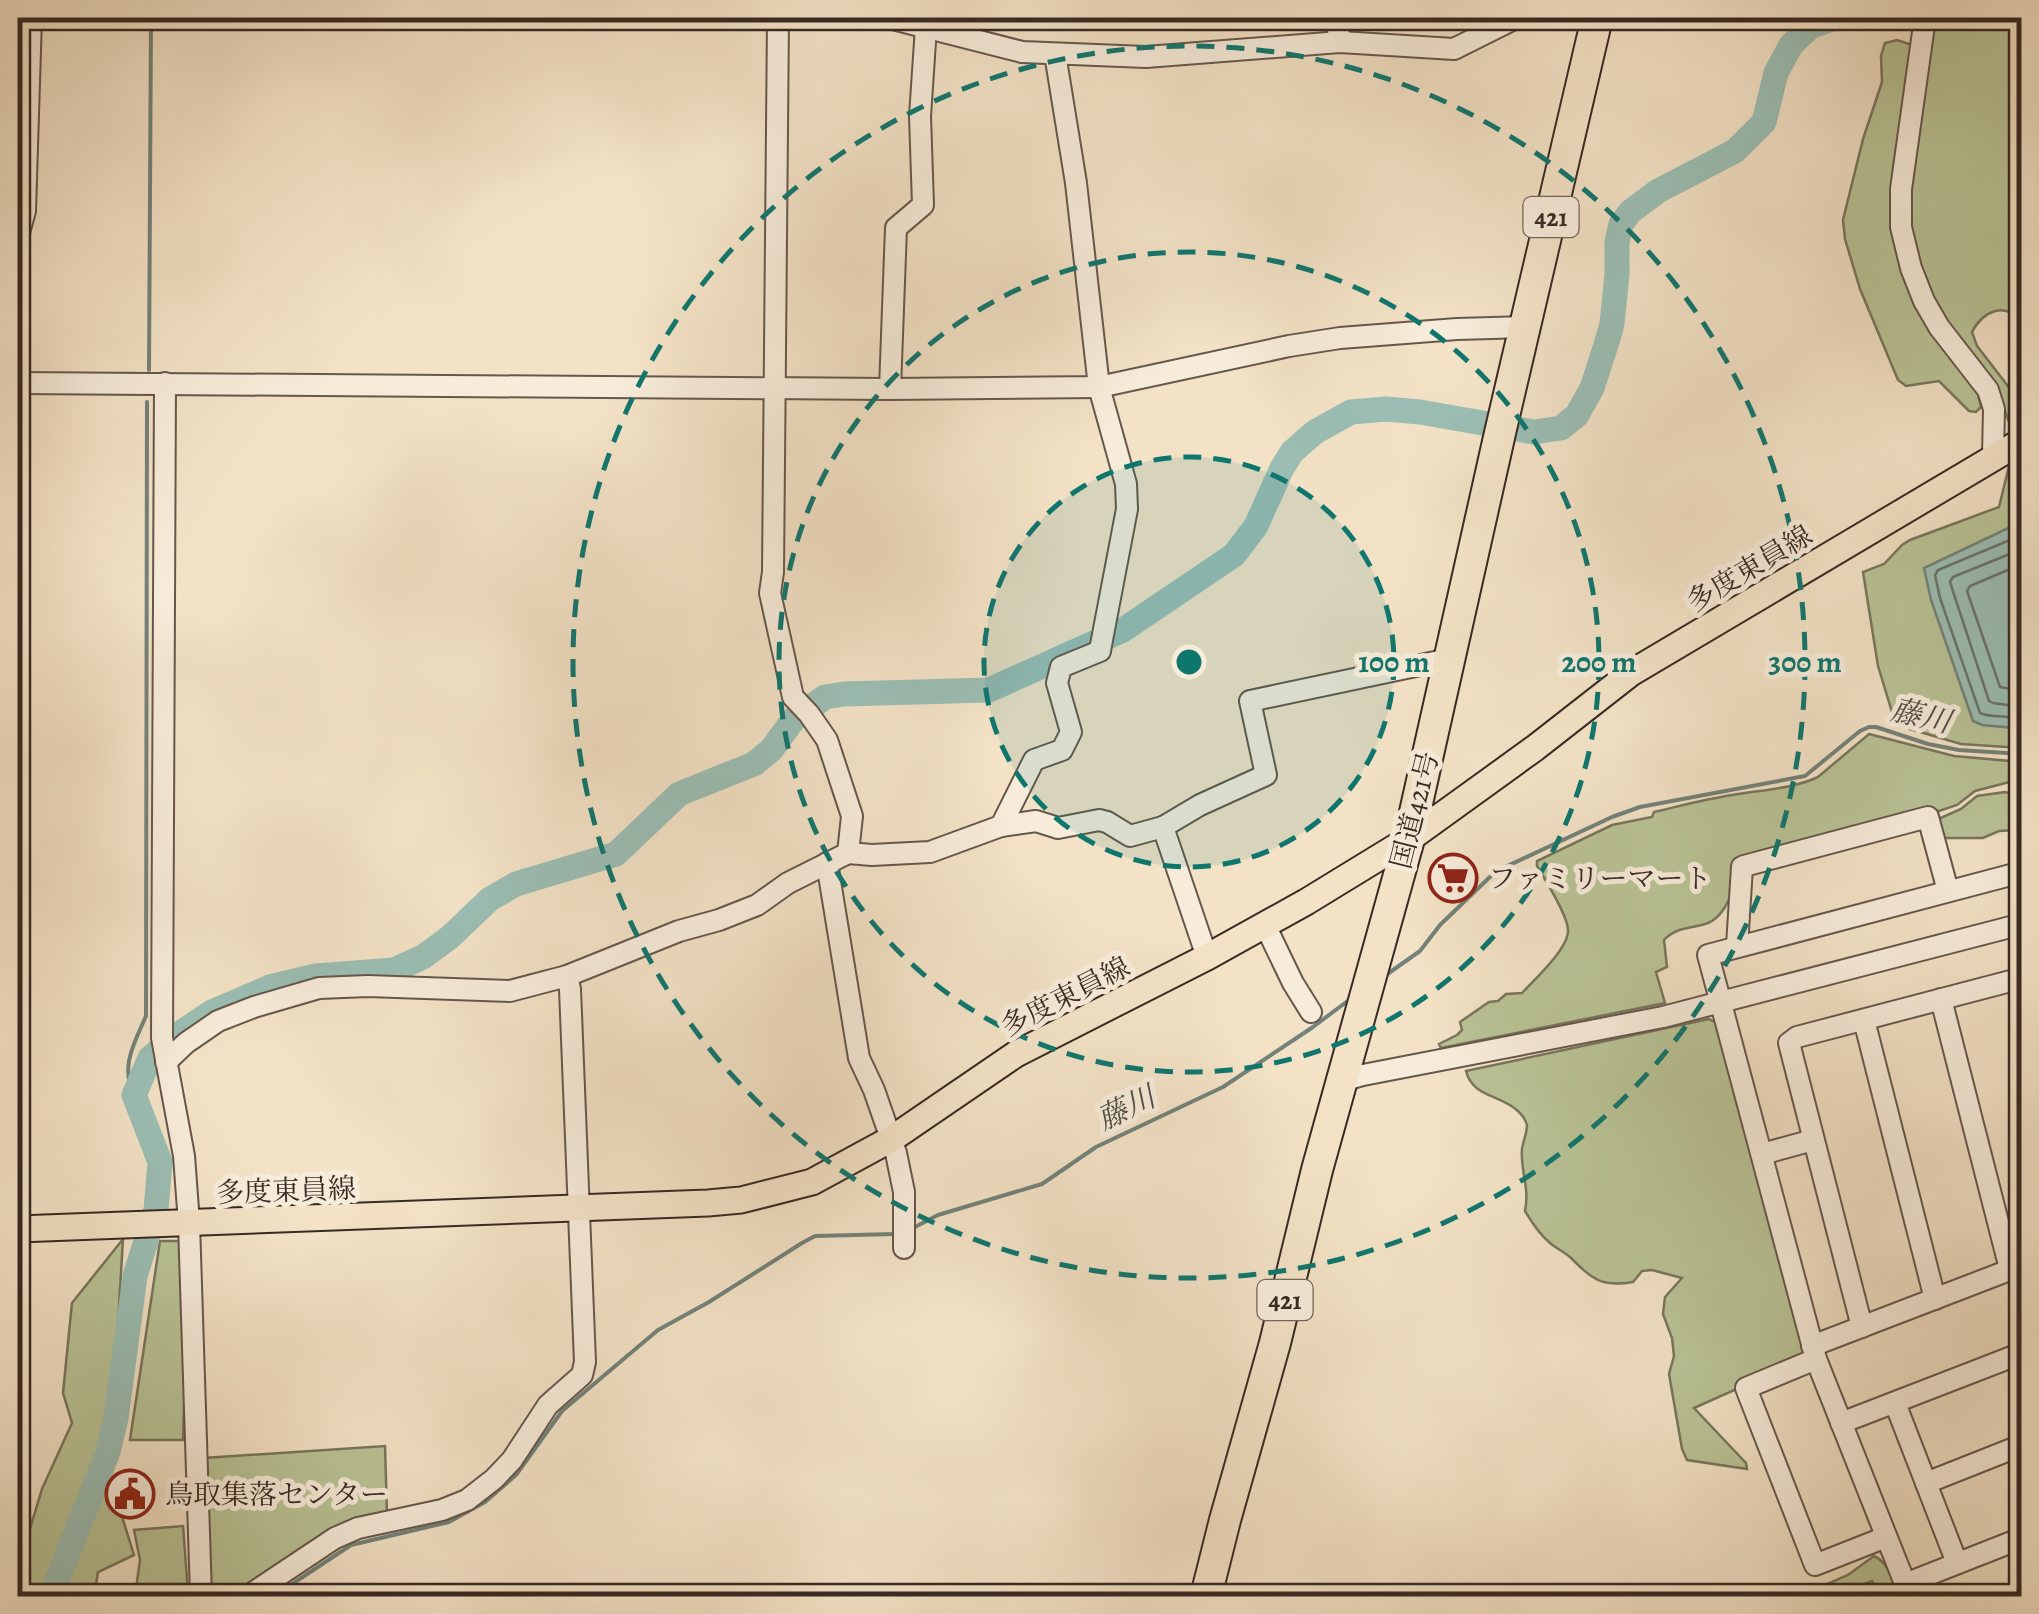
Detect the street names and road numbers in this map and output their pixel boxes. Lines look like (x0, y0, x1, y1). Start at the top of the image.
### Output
road number: 421 (1524, 197, 1578, 237)
street label: 多度東員線 (1680, 517, 1819, 621)
street label: 国道421号 (1382, 748, 1448, 873)
street label: 多度東員線 (994, 948, 1136, 1046)
street label: 多度東員線 (215, 1170, 357, 1212)
road number: 421 (1258, 1280, 1312, 1320)

